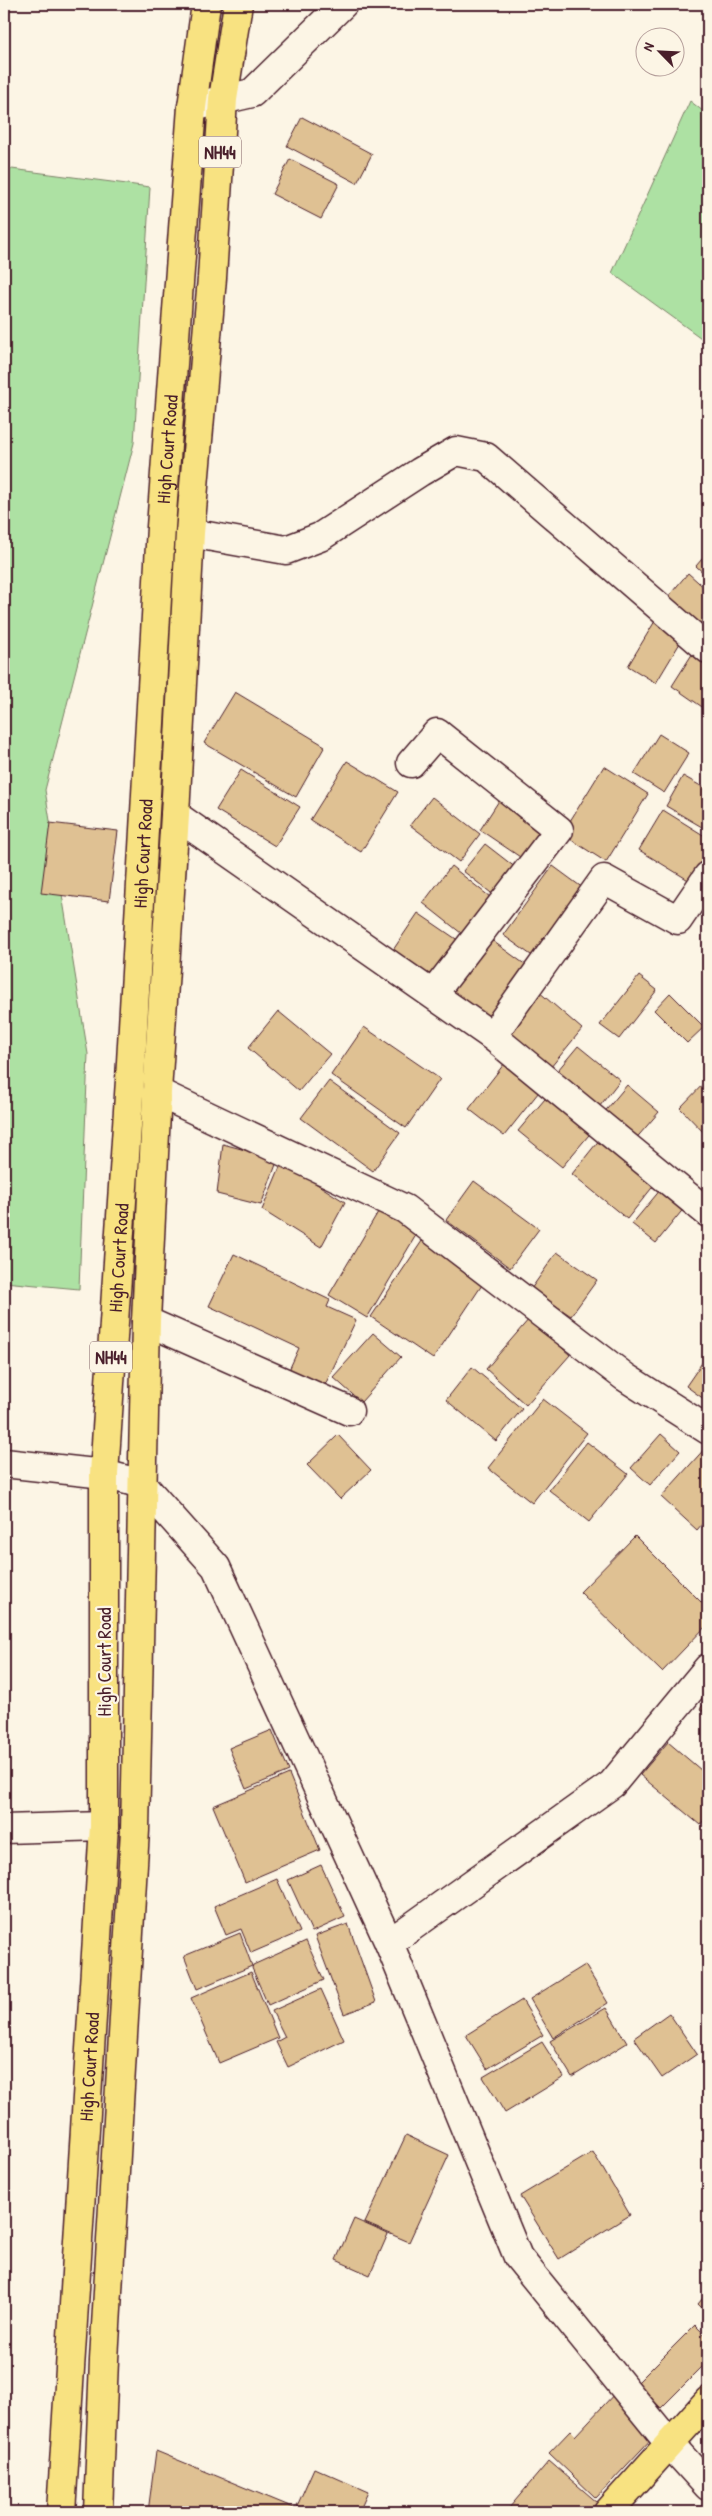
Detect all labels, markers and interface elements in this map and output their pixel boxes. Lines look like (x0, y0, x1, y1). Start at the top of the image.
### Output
north arrow (634, 28, 684, 78)
text: N (637, 39, 658, 54)
road number: NH44 (199, 136, 241, 168)
street label: High Court Road (150, 393, 184, 505)
street label: High Court Road (127, 798, 159, 909)
street label: High Court Road (102, 1202, 135, 1313)
road number: NH44 (90, 1341, 132, 1372)
street label: High Court Road (91, 1607, 117, 1716)
street label: High Court Road (73, 2011, 105, 2122)

